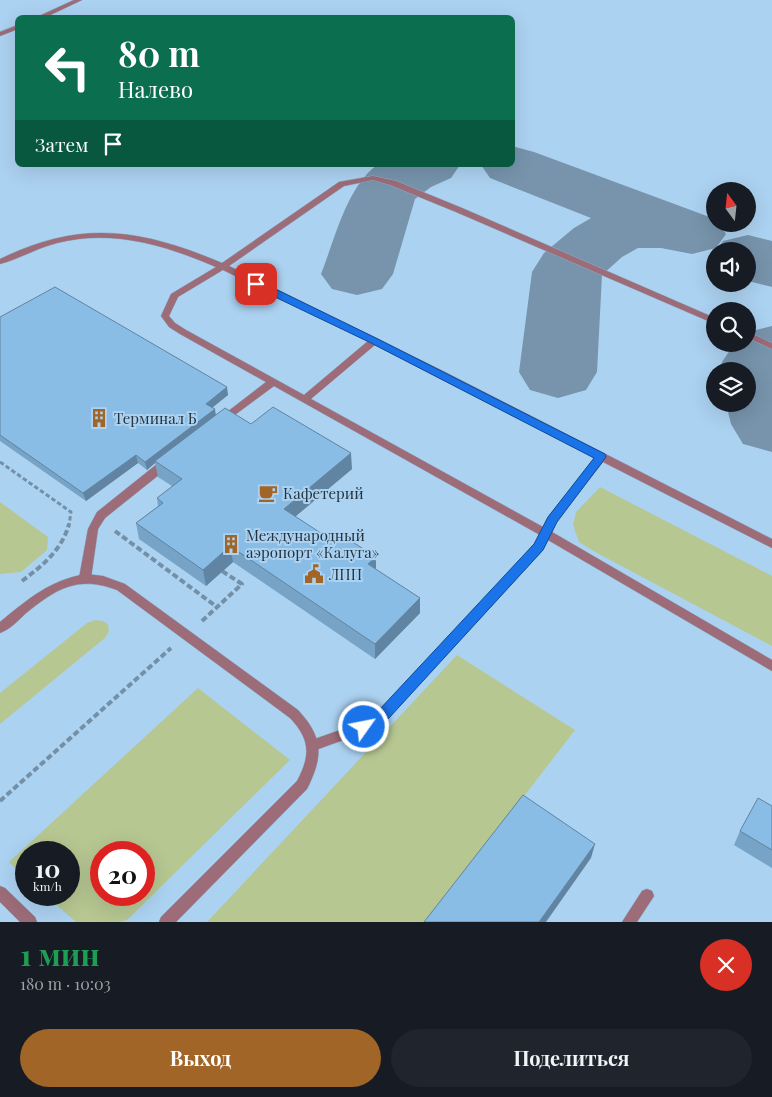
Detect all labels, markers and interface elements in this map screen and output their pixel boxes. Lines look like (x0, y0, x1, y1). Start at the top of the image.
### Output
text: 80 m (118, 29, 200, 76)
icon: left (35, 35, 100, 100)
text: Налево (118, 74, 193, 104)
icon: arrive (99, 130, 127, 158)
text: Затем (35, 131, 89, 157)
north arrow (706, 182, 756, 232)
map controls (706, 182, 756, 412)
button: sound (706, 242, 756, 292)
pin (235, 263, 277, 305)
icon: arrive (242, 270, 270, 298)
button: search (706, 302, 756, 352)
button: layers (706, 362, 756, 412)
building icon: Терминал Б (88, 407, 110, 429)
place label: Терминал Б (114, 408, 197, 428)
cafe icon: Кафетерий (257, 482, 279, 504)
place label: Кафетерий (283, 483, 364, 503)
place label: Международный аэропорт «Калуга» (246, 525, 380, 562)
building icon: Международный аэропорт «Калуга» (220, 533, 242, 555)
public building icon: ЛПП (303, 563, 325, 585)
place label: ЛПП (328, 564, 362, 584)
position arrow (337, 700, 389, 752)
speed limit sign: 20 (90, 841, 155, 906)
text: 10 (35, 851, 60, 884)
text: km/h (33, 878, 62, 894)
text: 1 мин (20, 934, 100, 974)
button: close (700, 939, 752, 991)
text: 180 m · 10:03 (20, 973, 111, 994)
button: Выход (20, 1029, 381, 1087)
button: Поделиться (391, 1029, 752, 1087)

